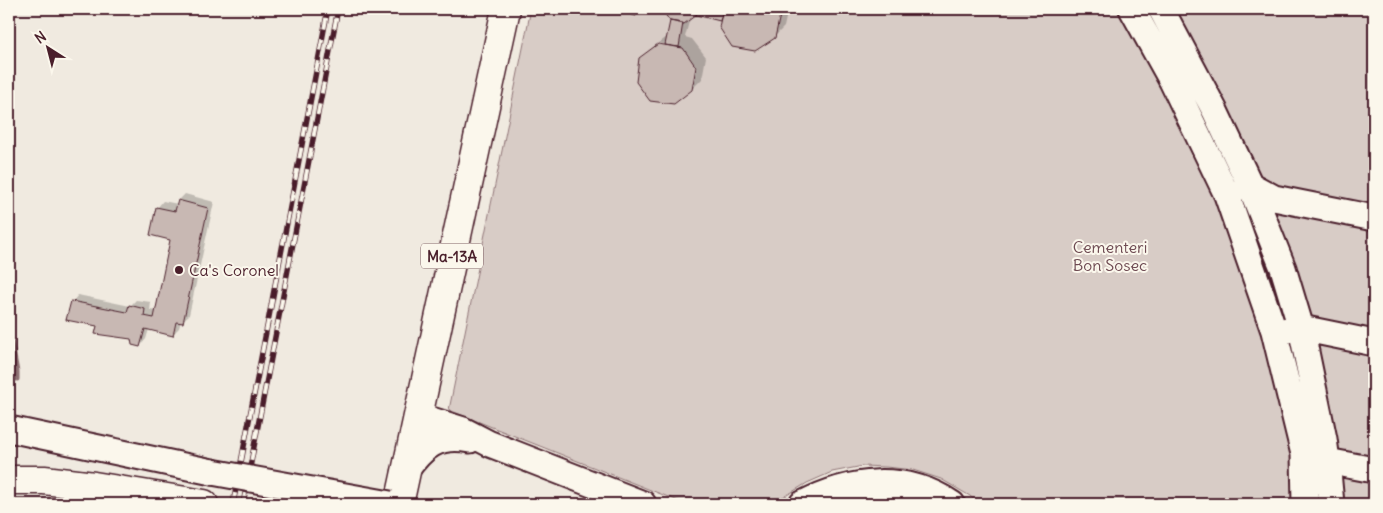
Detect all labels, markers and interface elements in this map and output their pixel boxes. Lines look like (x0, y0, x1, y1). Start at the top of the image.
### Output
north arrow (22, 22, 72, 72)
text: N (31, 27, 50, 48)
park label: Cementeri Bon Sosec (1073, 237, 1147, 275)
road number: Ma-13A (421, 244, 483, 268)
place label: Ca's Coronel (189, 260, 279, 280)
marker: Ca's Coronel (173, 264, 185, 276)

